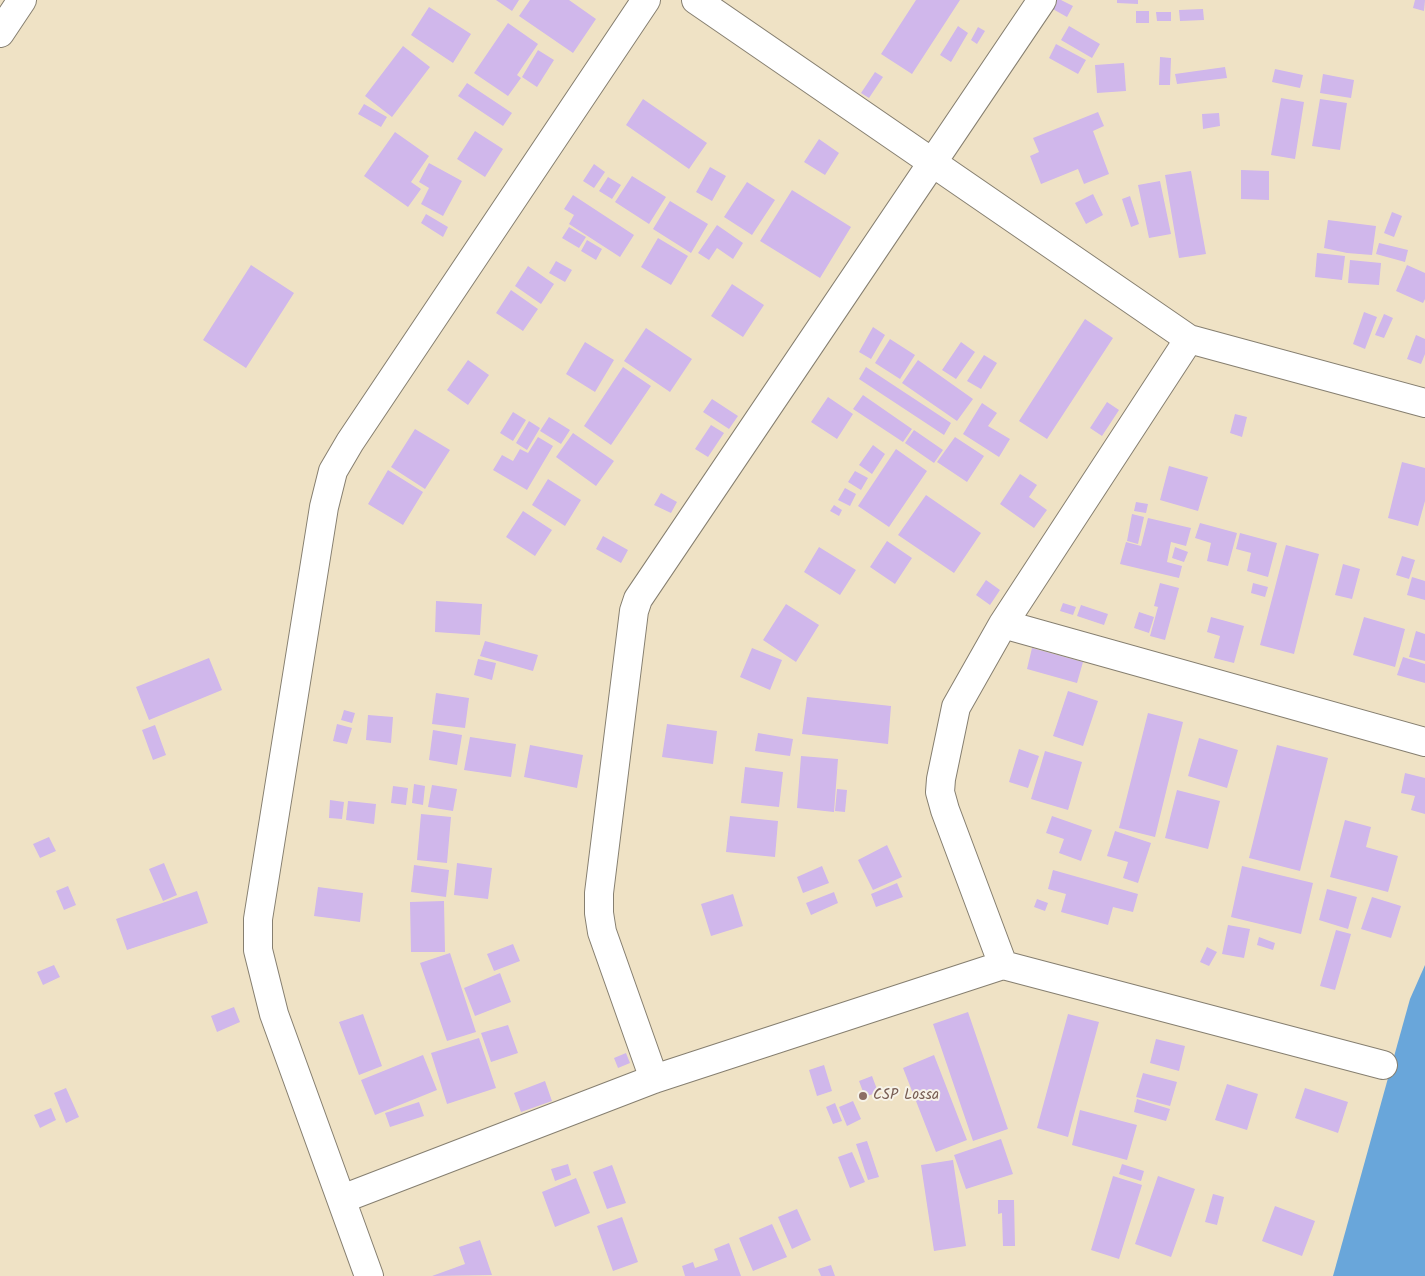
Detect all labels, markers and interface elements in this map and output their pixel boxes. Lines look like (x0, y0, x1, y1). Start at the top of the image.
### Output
place label: CSP Lossa (873, 1087, 939, 1105)
marker: CSP Lossa (857, 1090, 869, 1102)

